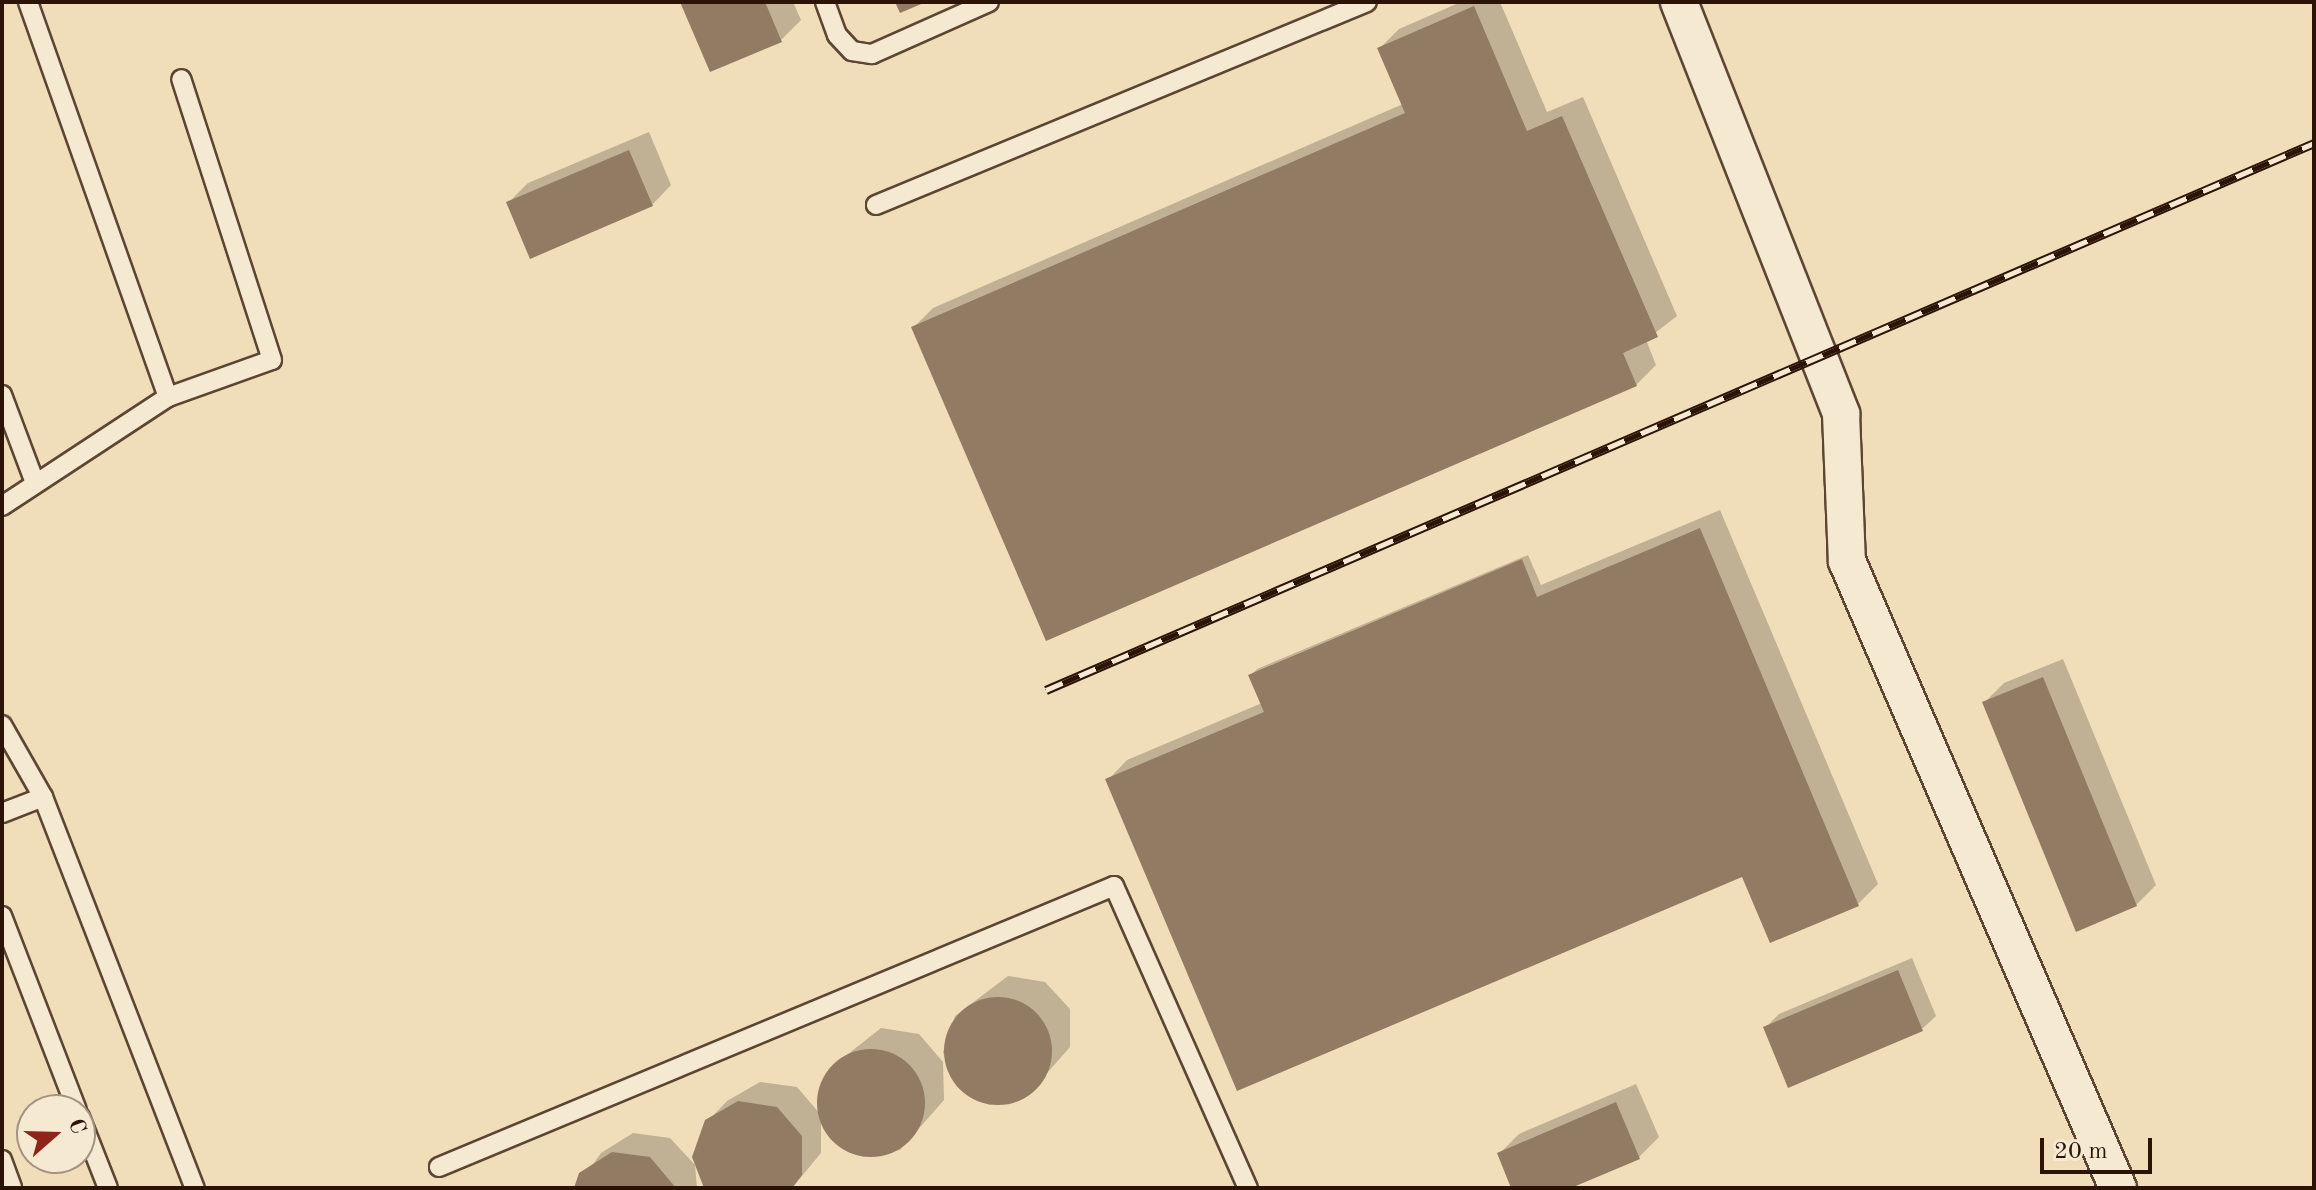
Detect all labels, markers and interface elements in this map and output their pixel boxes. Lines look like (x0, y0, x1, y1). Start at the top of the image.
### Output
north arrow (16, 1094, 96, 1174)
text: С (64, 1116, 89, 1137)
scale bar (2044, 1122, 2156, 1172)
text: 20 m (2054, 1140, 2108, 1164)

